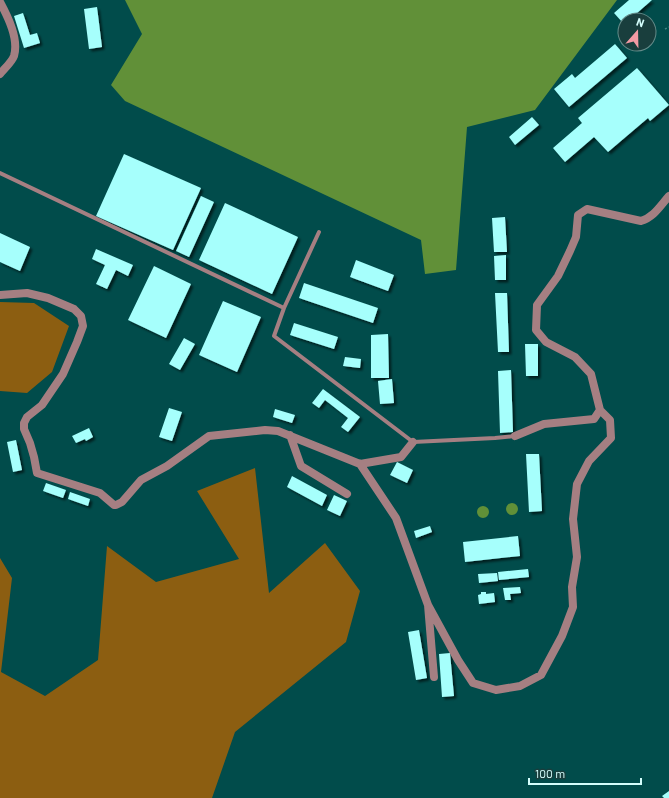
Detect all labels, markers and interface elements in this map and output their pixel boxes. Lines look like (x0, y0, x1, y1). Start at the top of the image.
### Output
north arrow (617, 12, 657, 52)
text: N (635, 15, 646, 29)
scale bar (529, 760, 641, 786)
text: 100 m (535, 766, 565, 780)

